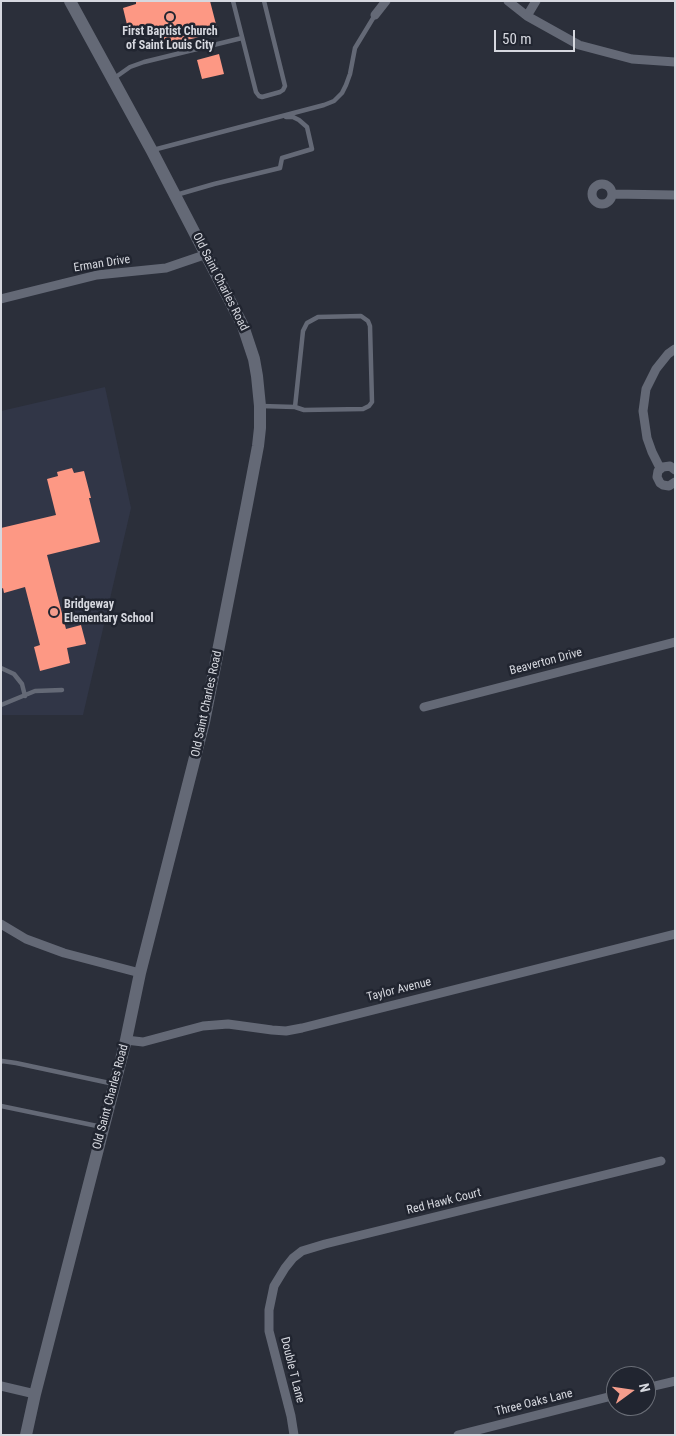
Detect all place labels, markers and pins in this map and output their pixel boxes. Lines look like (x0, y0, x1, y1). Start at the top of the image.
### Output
marker: First Baptist Church of Saint Louis City (164, 11, 176, 23)
place label: First Baptist Church of Saint Louis City (122, 25, 218, 53)
place label: Bridgeway Elementary School (64, 598, 154, 626)
marker: Bridgeway Elementary School (48, 606, 60, 618)

